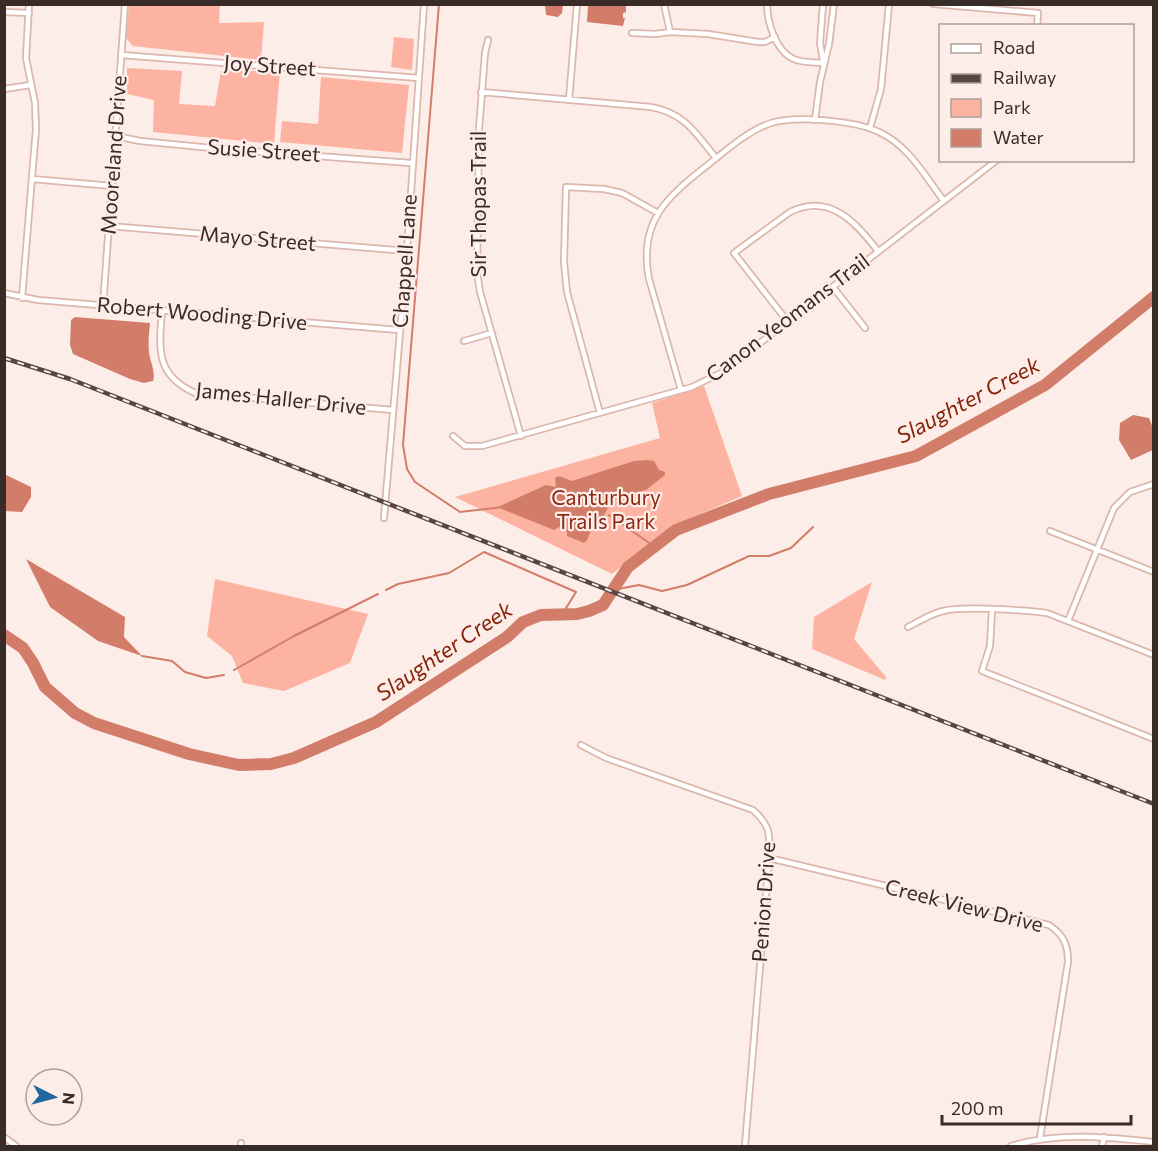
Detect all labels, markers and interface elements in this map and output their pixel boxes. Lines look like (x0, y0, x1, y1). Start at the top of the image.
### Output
legend (939, 24, 1134, 162)
text: Road (993, 36, 1035, 58)
street label: Joy Street (223, 49, 317, 80)
text: Railway (993, 66, 1056, 88)
street label: Mooreland Drive (94, 74, 131, 235)
text: Park (993, 96, 1031, 118)
text: Water (993, 126, 1044, 148)
street label: Sir Thopas Trail (465, 131, 490, 277)
street label: Susie Street (207, 133, 322, 166)
street label: Chappell Lane (386, 193, 421, 329)
street label: Mayo Street (199, 220, 318, 255)
street label: Canon Yeomans Trail (701, 247, 874, 386)
street label: Robert Wooding Drive (96, 291, 308, 334)
water label: Slaughter Creek (891, 350, 1045, 449)
street label: James Haller Drive (194, 376, 368, 419)
park label: Canturbury Trails Park (551, 484, 661, 533)
water label: Slaughter Creek (370, 594, 518, 706)
street label: Penion Drive (746, 841, 779, 963)
street label: Creek View Drive (883, 873, 1046, 936)
north arrow (24, 1067, 84, 1127)
scale bar (942, 1088, 1131, 1126)
text: N (59, 1092, 79, 1106)
text: 200 m (951, 1097, 1004, 1119)

